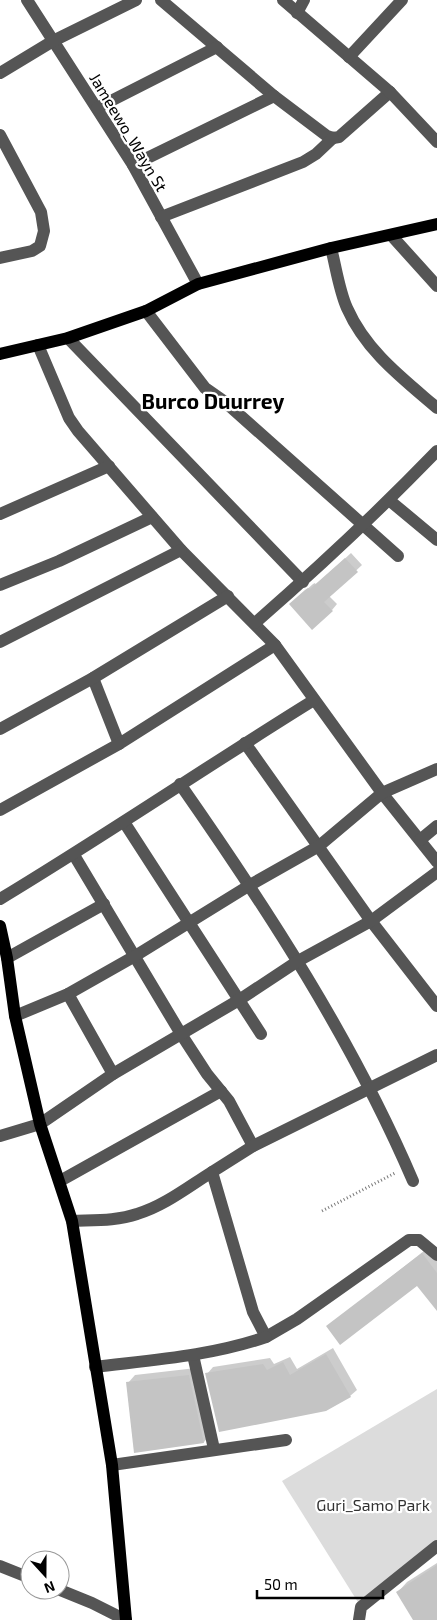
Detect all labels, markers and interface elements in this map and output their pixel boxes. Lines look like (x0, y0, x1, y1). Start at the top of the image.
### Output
street label: Jameewo_Wayn St (86, 69, 172, 195)
district label: Burco Duurrey (142, 388, 285, 414)
park label: Guri_Samo Park (316, 1495, 430, 1514)
north arrow (20, 1550, 70, 1600)
scale bar (257, 1568, 383, 1600)
text: 50 m (264, 1575, 298, 1593)
text: N (42, 1578, 58, 1597)

